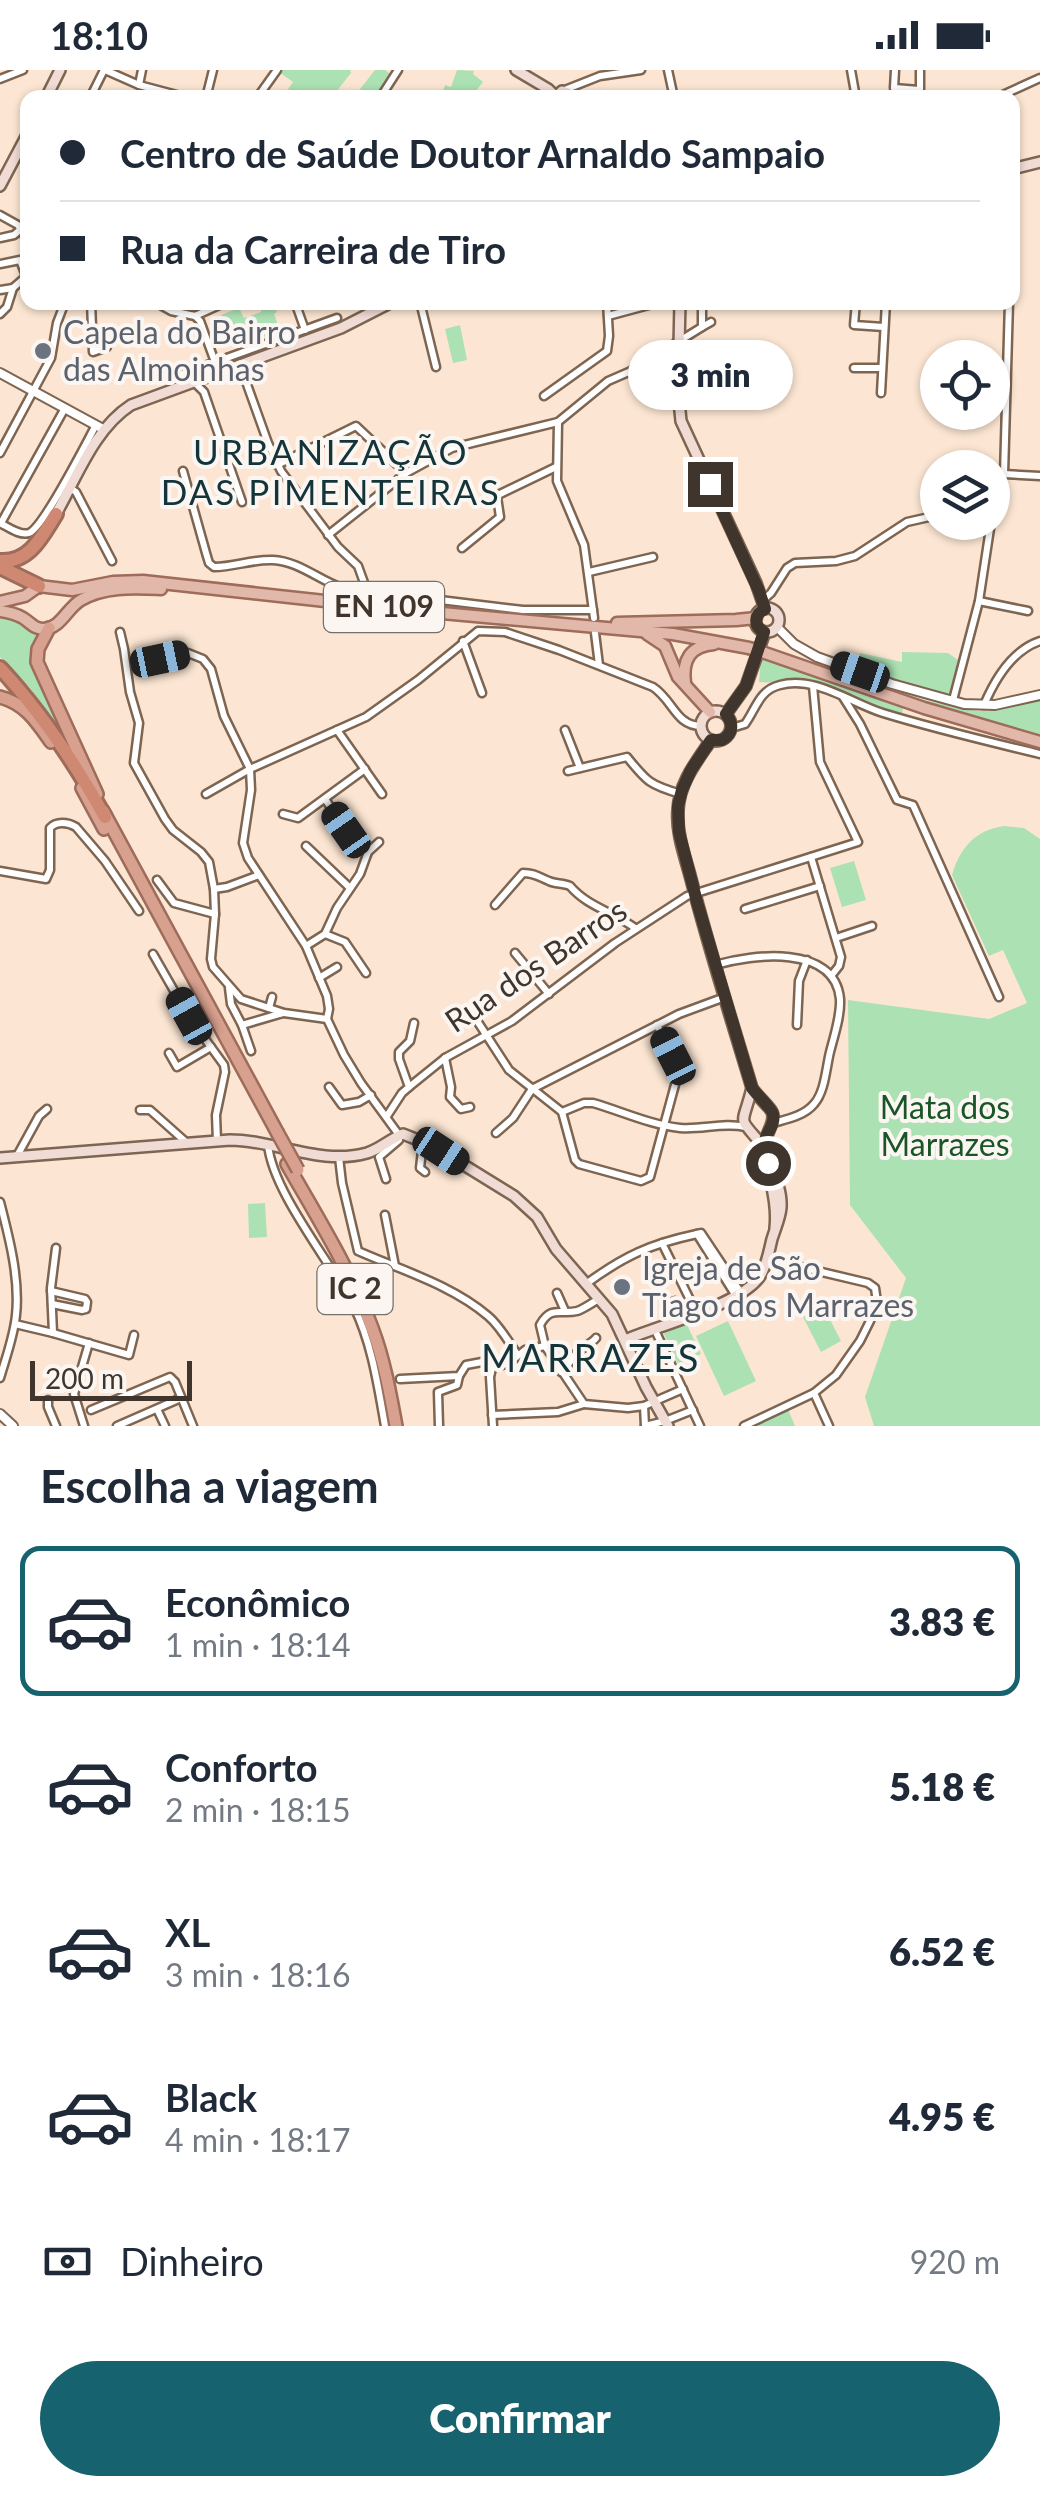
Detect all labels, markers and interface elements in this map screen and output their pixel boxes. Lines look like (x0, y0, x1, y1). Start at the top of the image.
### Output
text: 18:10 (50, 12, 148, 58)
text: Centro de Saúde Doutor Arnaldo Sampaio (120, 130, 825, 176)
text: Rua da Carreira de Tiro (120, 226, 506, 272)
place label: Capela do Bairro das Almoinhas (63, 312, 296, 388)
callout: 3 min (628, 339, 792, 409)
marker: Capela do Bairro das Almoinhas (32, 340, 54, 362)
map controls (920, 340, 1010, 540)
button: locate (920, 340, 1010, 430)
text: 3 min (671, 355, 750, 394)
district label: URBANIZAÇÃO DAS PIMENTEIRAS (161, 430, 501, 512)
button: layers (920, 450, 1010, 540)
route end (688, 462, 733, 507)
road number: EN 109 (324, 582, 444, 632)
car (128, 638, 192, 680)
car (827, 648, 893, 696)
car (317, 797, 375, 863)
street label: Rua dos Barros (437, 890, 633, 1040)
car (161, 982, 217, 1050)
car (646, 1022, 700, 1090)
park label: Mata dos Marrazes (880, 1087, 1010, 1163)
car (408, 1122, 474, 1180)
route start (746, 1141, 791, 1186)
place label: Igreja de São Tiago dos Marrazes (642, 1248, 914, 1324)
road number: IC 2 (318, 1264, 392, 1314)
marker: Igreja de São Tiago dos Marrazes (611, 1276, 633, 1298)
district label: MARRAZES (481, 1334, 701, 1380)
scale bar (30, 1356, 192, 1400)
text: 200 m (45, 1361, 124, 1395)
text: Escolha a viagem (40, 1459, 379, 1513)
icon: car (45, 1576, 135, 1666)
text: Econômico (165, 1579, 350, 1625)
text: 3.83 € (889, 1598, 995, 1644)
text: 1 min · 18:14 (165, 1625, 351, 1664)
icon: car (45, 1741, 135, 1831)
text: Conforto (165, 1744, 318, 1790)
text: 5.18 € (889, 1763, 995, 1809)
text: 2 min · 18:15 (165, 1790, 351, 1829)
icon: car (45, 1906, 135, 1996)
text: XL (165, 1909, 210, 1955)
text: 6.52 € (889, 1928, 995, 1974)
text: 3 min · 18:16 (165, 1955, 351, 1994)
icon: car (45, 2071, 135, 2161)
text: Black (165, 2074, 257, 2120)
text: 4.95 € (889, 2093, 995, 2139)
text: 4 min · 18:17 (165, 2120, 351, 2159)
icon: cash (40, 2234, 95, 2289)
text: Dinheiro (120, 2238, 264, 2284)
text: 920 m (910, 2242, 1000, 2281)
button: Confirmar (40, 2361, 1000, 2476)

